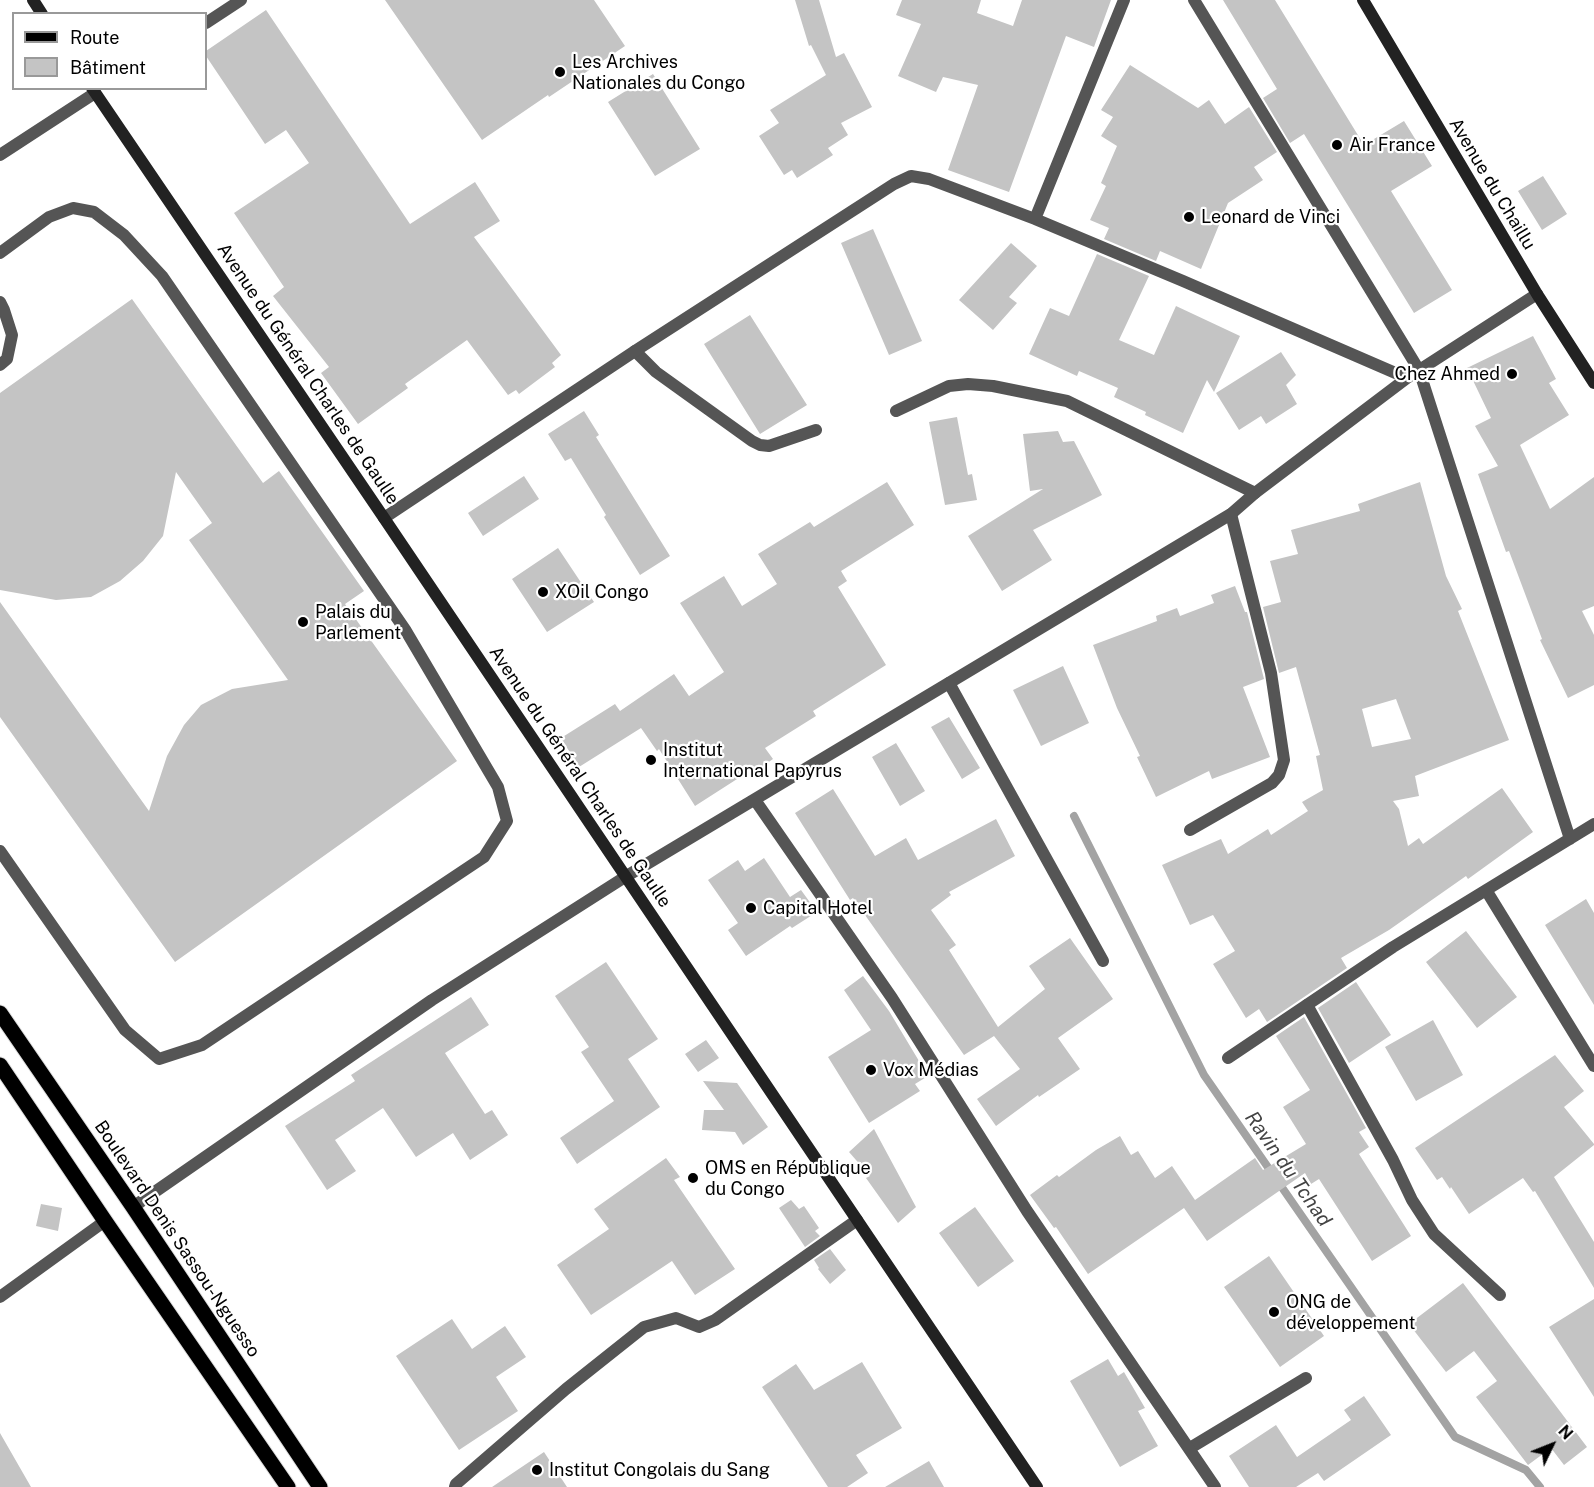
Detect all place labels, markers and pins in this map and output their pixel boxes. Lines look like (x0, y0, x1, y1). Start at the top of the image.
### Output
place label: Les Archives Nationales du Congo (572, 51, 745, 94)
marker: Les Archives Nationales du Congo (553, 65, 567, 79)
place label: Air France (1349, 134, 1435, 156)
marker: Air France (1330, 138, 1344, 152)
place label: Leonard de Vinci (1201, 206, 1340, 228)
marker: Leonard de Vinci (1182, 210, 1196, 224)
place label: Chez Ahmed (1395, 363, 1500, 385)
marker: Chez Ahmed (1505, 367, 1519, 381)
place label: XOil Congo (555, 581, 649, 603)
marker: XOil Congo (536, 585, 550, 599)
place label: Palais du Parlement (315, 601, 401, 644)
marker: Palais du Parlement (296, 615, 310, 629)
place label: Institut International Papyrus (663, 739, 842, 782)
marker: Institut International Papyrus (644, 753, 658, 767)
place label: Capital Hotel (763, 897, 873, 919)
marker: Capital Hotel (744, 901, 758, 915)
place label: Vox Médias (883, 1059, 979, 1081)
marker: Vox Médias (864, 1063, 878, 1077)
place label: OMS en République du Congo (705, 1157, 871, 1200)
marker: OMS en République du Congo (686, 1171, 700, 1185)
place label: ONG de développement (1286, 1291, 1415, 1334)
marker: ONG de développement (1267, 1305, 1281, 1319)
place label: Institut Congolais du Sang (549, 1459, 770, 1481)
marker: Institut Congolais du Sang (530, 1463, 544, 1477)

